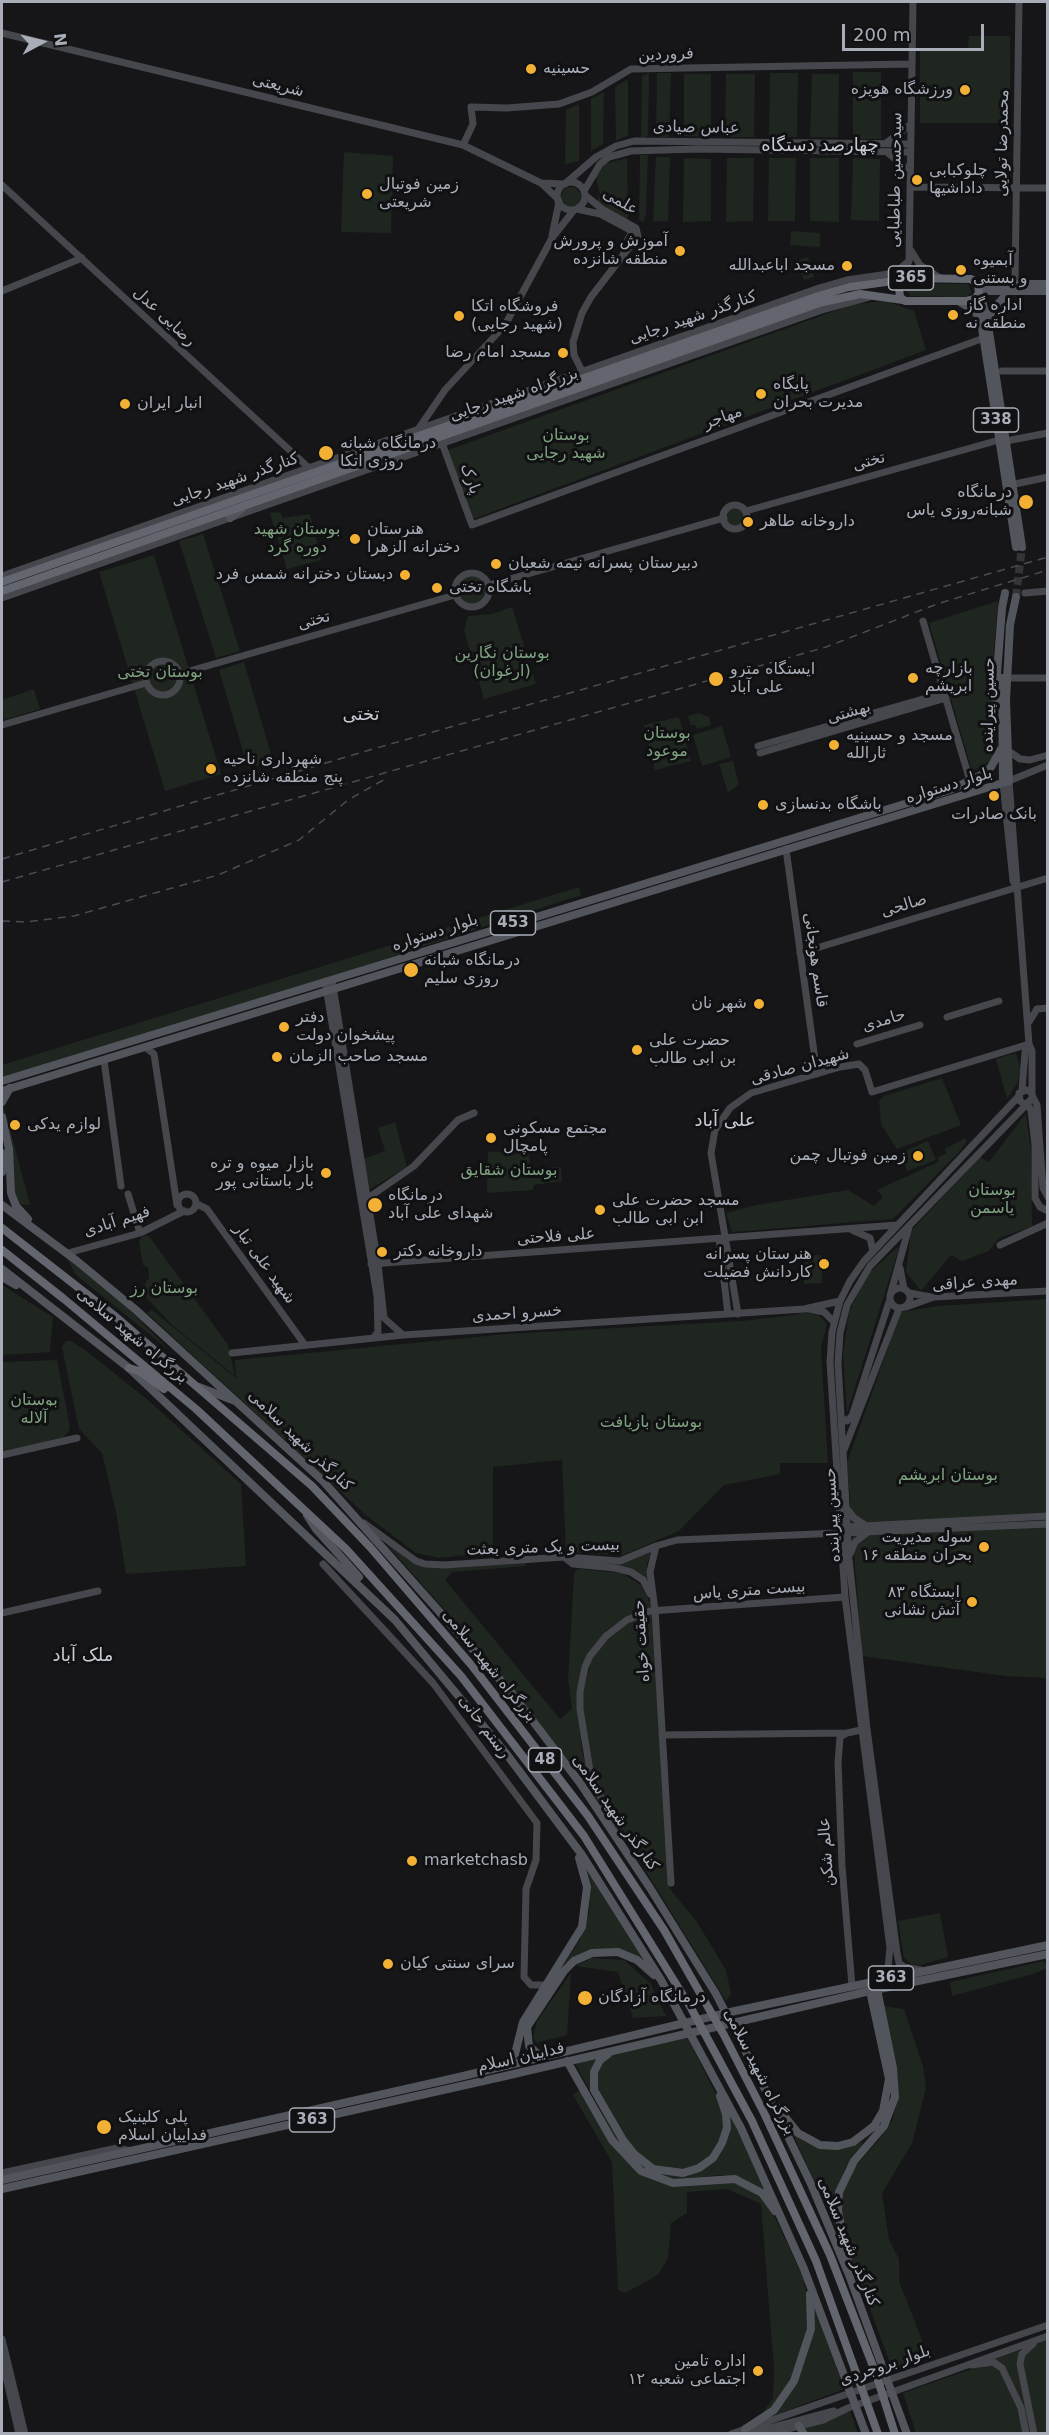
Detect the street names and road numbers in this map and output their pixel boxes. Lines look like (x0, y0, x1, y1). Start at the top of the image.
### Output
street label: فروردین (638, 44, 694, 66)
street label: شریعتی (250, 70, 306, 102)
street label: محمدرضا تولایی (992, 89, 1014, 197)
street label: سیدحسین طباطبایی (885, 112, 907, 248)
street label: عباس صیادی (652, 118, 740, 138)
street label: علمی (599, 184, 641, 220)
road number: 365 (888, 266, 934, 290)
street label: رضایی عدل (129, 283, 199, 351)
street label: کنارگذر شهید رجایی (627, 287, 759, 349)
street label: بزرگراه شهید رجایی (447, 364, 581, 426)
street label: مهاجر (701, 402, 745, 434)
road number: 338 (974, 408, 1018, 432)
street label: تختی (851, 448, 887, 476)
street label: کنارگذر شهید رجایی (169, 449, 301, 511)
street label: پارک (456, 461, 484, 497)
street label: تختی (296, 607, 332, 635)
street label: حسین پیراینده (979, 657, 999, 753)
street label: بهشتی (825, 698, 873, 728)
street label: بلوار دستواره (903, 764, 995, 808)
street label: صالحی (879, 890, 929, 922)
street label: بلوار دستواره (389, 910, 481, 956)
road number: 453 (490, 911, 536, 935)
street label: قاسم هونجانی (799, 911, 831, 1009)
street label: حامدی (860, 1005, 908, 1037)
street label: شهیدان صادقی (748, 1045, 852, 1089)
street label: فهیم آبادی (81, 1202, 153, 1242)
street label: شهید علی تبار (229, 1220, 299, 1308)
street label: علی فلاحتی (516, 1225, 596, 1249)
street label: مهدی عراقی (932, 1270, 1018, 1296)
street label: بزرگراه شهید سلامی (72, 1284, 192, 1388)
street label: خسرو احمدی (471, 1301, 563, 1327)
street label: کنارگذر شهید سلامی (244, 1386, 356, 1496)
street label: حسین پیراینده (821, 1467, 845, 1563)
street label: بیست و یک متری بعثت (466, 1536, 620, 1560)
street label: بیست متری یاس (692, 1577, 806, 1605)
street label: حقیقت خواه (630, 1599, 654, 1683)
street label: بزرگراه شهید سلامی (438, 1606, 540, 1726)
street label: رستم خانی (454, 1692, 514, 1762)
road number: 48 (528, 1748, 562, 1772)
street label: کنارگذر شهید سلامی (568, 1751, 662, 1875)
street label: عالم شکن (815, 1817, 839, 1887)
road number: 363 (868, 1966, 914, 1990)
street label: بزرگراه شهید سلامی (719, 2006, 799, 2138)
street label: فداییان اسلام (476, 2039, 566, 2077)
road number: 363 (290, 2108, 334, 2132)
street label: کنارگذر شهید سلامی (813, 2175, 883, 2309)
street label: بلوار بروجردی (837, 2342, 933, 2390)

